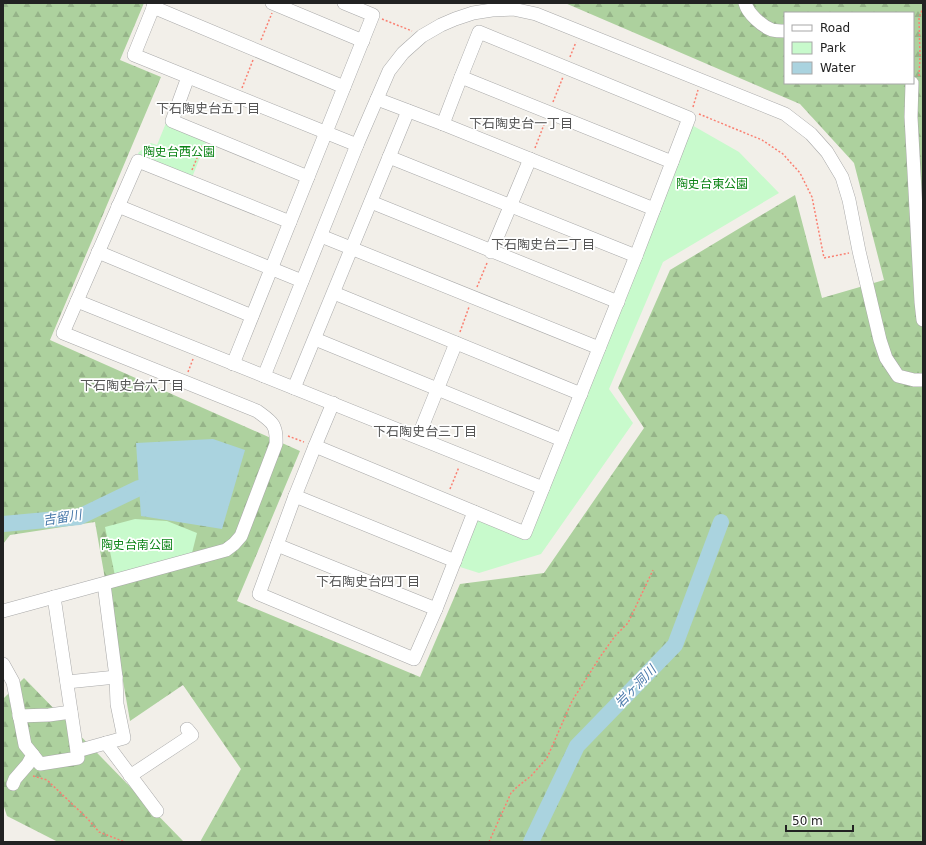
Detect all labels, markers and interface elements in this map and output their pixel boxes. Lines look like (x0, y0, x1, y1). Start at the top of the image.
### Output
legend (784, 12, 914, 84)
text: Road (820, 21, 850, 35)
text: Park (820, 41, 846, 55)
text: Water (820, 61, 856, 75)
district label: 下石陶史台五丁目 (156, 101, 260, 116)
district label: 下石陶史台一丁目 (469, 116, 573, 131)
park label: 陶史台西公園 (143, 145, 215, 159)
park label: 陶史台東公園 (676, 177, 748, 191)
district label: 下石陶史台二丁目 (491, 237, 595, 252)
district label: 下石陶史台六丁目 (80, 378, 184, 393)
district label: 下石陶史台三丁目 (373, 424, 477, 439)
water label: 吉留川 (42, 507, 84, 528)
park label: 陶史台南公園 (101, 538, 173, 552)
district label: 下石陶史台四丁目 (316, 574, 420, 589)
water label: 岩ヶ洞川 (612, 661, 660, 710)
scale bar (786, 807, 853, 833)
text: 50 m (792, 814, 823, 828)

